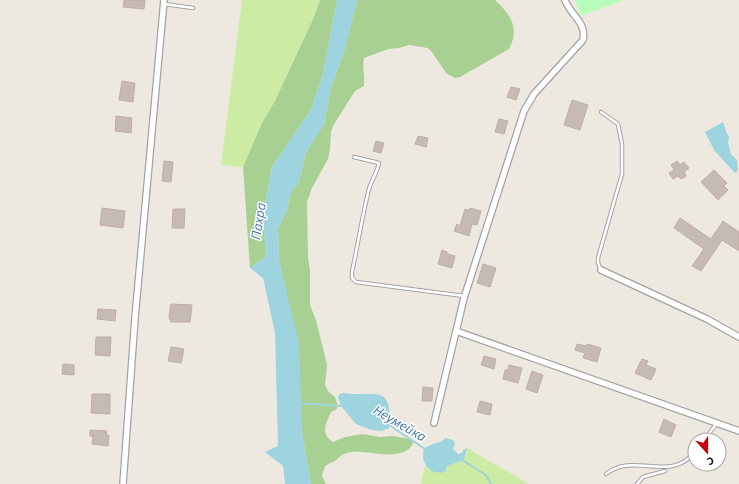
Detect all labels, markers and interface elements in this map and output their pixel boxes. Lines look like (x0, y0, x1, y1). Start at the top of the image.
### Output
water label: Пахра (246, 201, 272, 241)
water label: Неумейка (369, 401, 430, 447)
north arrow (687, 432, 727, 472)
text: С (704, 453, 716, 469)

